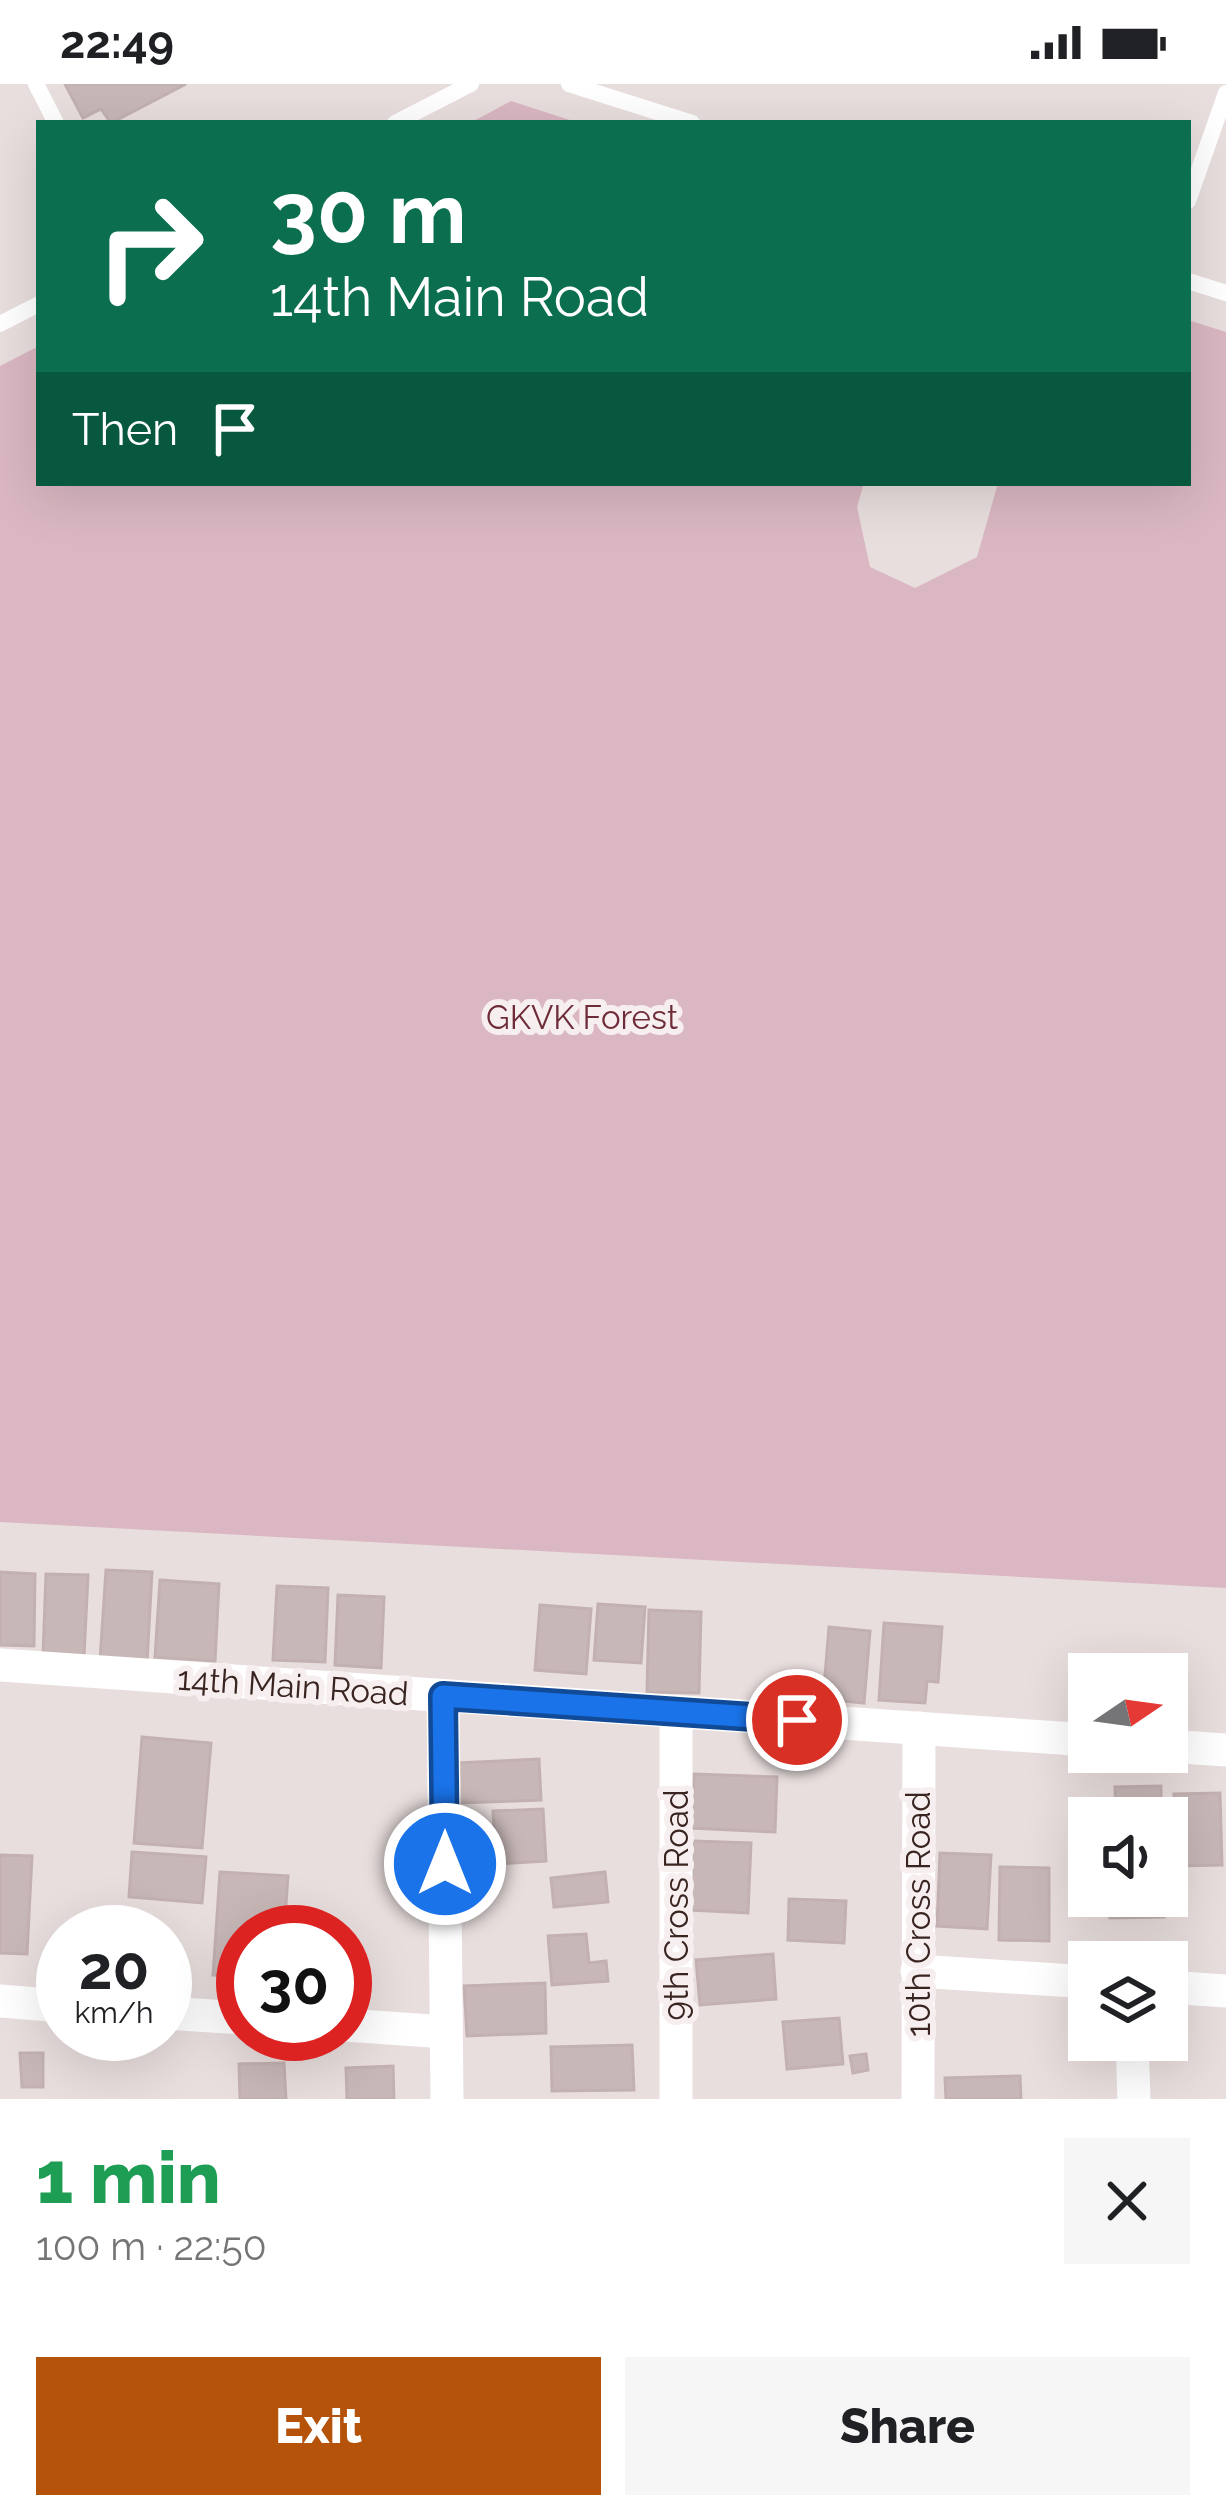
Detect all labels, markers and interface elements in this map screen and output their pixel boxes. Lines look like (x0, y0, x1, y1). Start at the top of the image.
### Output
text: 22:49 (60, 16, 174, 69)
text: 30 m (270, 164, 467, 263)
icon: right (72, 168, 228, 324)
text: 14th Main Road (270, 265, 649, 329)
icon: arrive (202, 396, 268, 462)
text: Then (72, 403, 178, 456)
park label: GKVK Forest (486, 998, 678, 1037)
north arrow (1068, 1653, 1188, 1773)
map controls (1068, 1653, 1188, 2061)
street label: 14th Main Road (176, 1658, 410, 1714)
pin (746, 1669, 848, 1771)
icon: arrive (764, 1687, 830, 1753)
street label: 9th Cross Road (657, 1790, 696, 2020)
street label: 10th Cross Road (899, 1791, 938, 2037)
button: sound (1068, 1797, 1188, 1917)
position arrow (382, 1801, 508, 1927)
speed limit sign: 30 (216, 1905, 372, 2061)
text: 20 (79, 1933, 149, 2003)
button: layers (1068, 1941, 1188, 2061)
text: km/h (74, 1995, 154, 2030)
text: 1 min (36, 2135, 221, 2220)
button: close (1064, 2138, 1190, 2264)
text: 100 m · 22:50 (36, 2223, 267, 2269)
button: Exit (36, 2357, 601, 2495)
button: Share (625, 2357, 1190, 2495)

